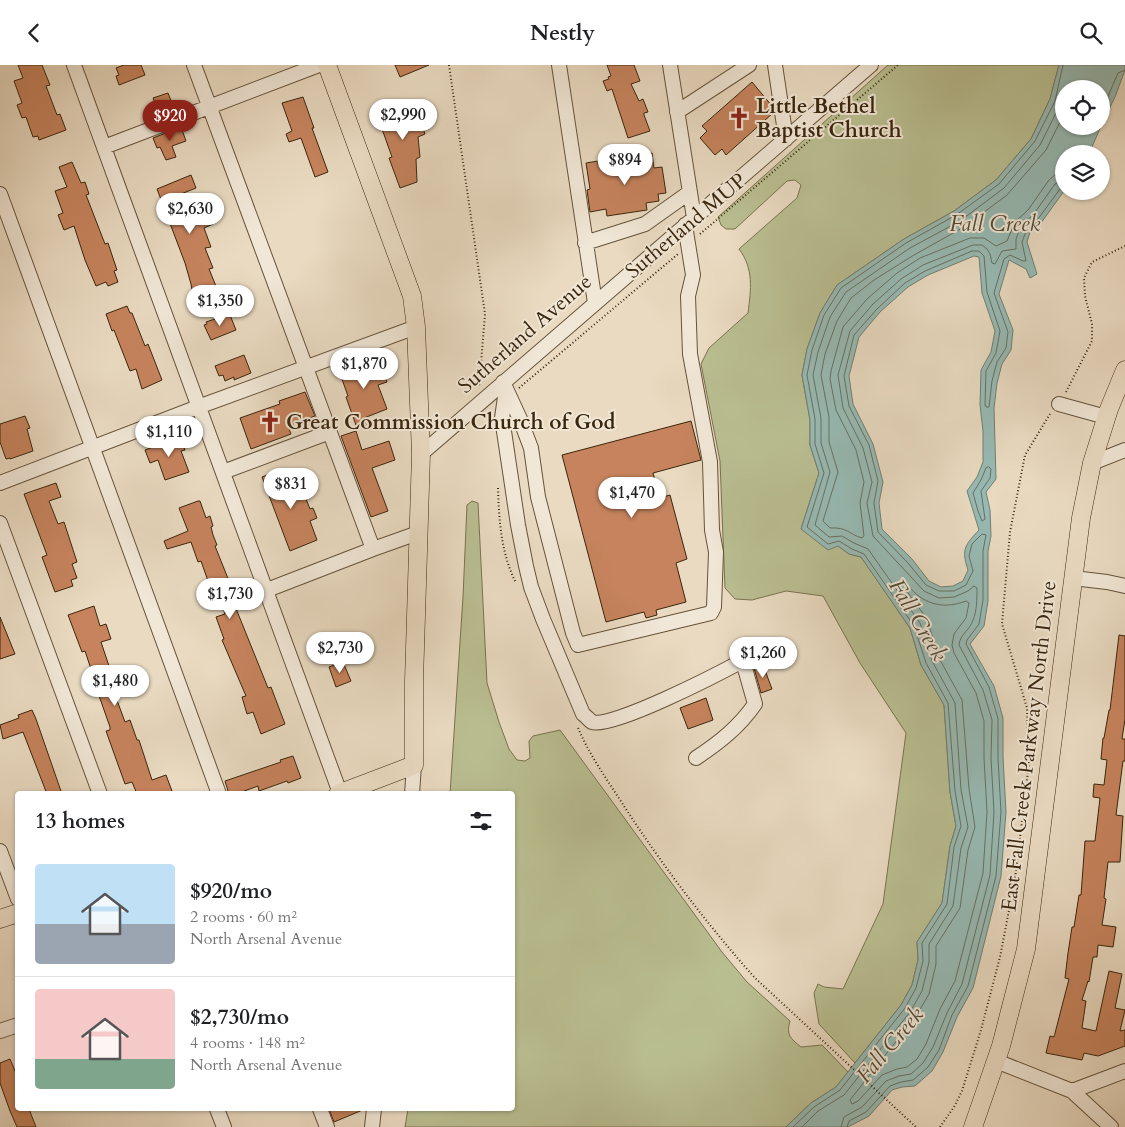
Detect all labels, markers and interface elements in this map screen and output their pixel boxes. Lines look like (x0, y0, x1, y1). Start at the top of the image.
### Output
text: Nestly (530, 18, 595, 48)
icon: back (20, 19, 48, 47)
icon: search (1077, 19, 1105, 47)
map controls (1055, 80, 1110, 200)
button: locate (1055, 80, 1110, 135)
place label: Little Bethel Baptist Church (756, 92, 901, 145)
pin: $920 (140, 99, 200, 142)
pin: $2,990 (362, 99, 444, 141)
text: $2,990 (380, 104, 426, 126)
text: $920 (154, 105, 186, 127)
church icon: Little Bethel Baptist Church (726, 105, 752, 131)
pin: $894 (595, 143, 655, 186)
button: layers (1055, 145, 1110, 200)
text: $894 (609, 149, 641, 171)
street label: Sutherland MUP (619, 167, 753, 285)
pin: $2,630 (149, 193, 231, 235)
text: $2,630 (167, 198, 213, 220)
water label: Fall Creek (950, 209, 1041, 239)
street label: Sutherland Avenue (452, 268, 598, 400)
pin: $1,350 (179, 285, 261, 327)
text: $1,350 (197, 290, 243, 312)
pin: $1,870 (323, 347, 405, 390)
text: $1,870 (341, 353, 387, 375)
place label: Great Commission Church of God (286, 408, 616, 437)
church icon: Great Commission Church of God (257, 409, 283, 435)
pin: $1,110 (128, 415, 210, 458)
text: $1,110 (146, 421, 192, 443)
pin: $831 (261, 467, 321, 510)
text: $831 (275, 473, 307, 495)
pin: $1,470 (591, 477, 673, 519)
text: $1,470 (609, 482, 655, 504)
water label: Fall Creek (882, 573, 954, 667)
pin: $1,730 (189, 577, 271, 620)
street label: East Fall Creek Parkway North Drive (994, 579, 1064, 913)
text: $1,730 (207, 583, 253, 605)
pin: $2,730 (299, 631, 381, 674)
text: $2,730 (317, 637, 363, 659)
pin: $1,260 (722, 637, 804, 679)
text: $1,260 (740, 642, 786, 664)
pin: $1,480 (74, 665, 156, 707)
text: $1,480 (92, 670, 138, 692)
text: 13 homes (35, 807, 125, 836)
icon: filters (467, 807, 495, 835)
text: $920/mo (190, 877, 272, 906)
icon: home (75, 884, 135, 944)
text: 2 rooms · 60 m² (190, 906, 297, 928)
text: North Arsenal Avenue (190, 928, 342, 950)
water label: Fall Creek (849, 1000, 931, 1089)
text: $2,730/mo (190, 1003, 289, 1032)
icon: home (75, 1009, 135, 1069)
text: 4 rooms · 148 m² (190, 1032, 305, 1054)
text: North Arsenal Avenue (190, 1054, 342, 1076)

